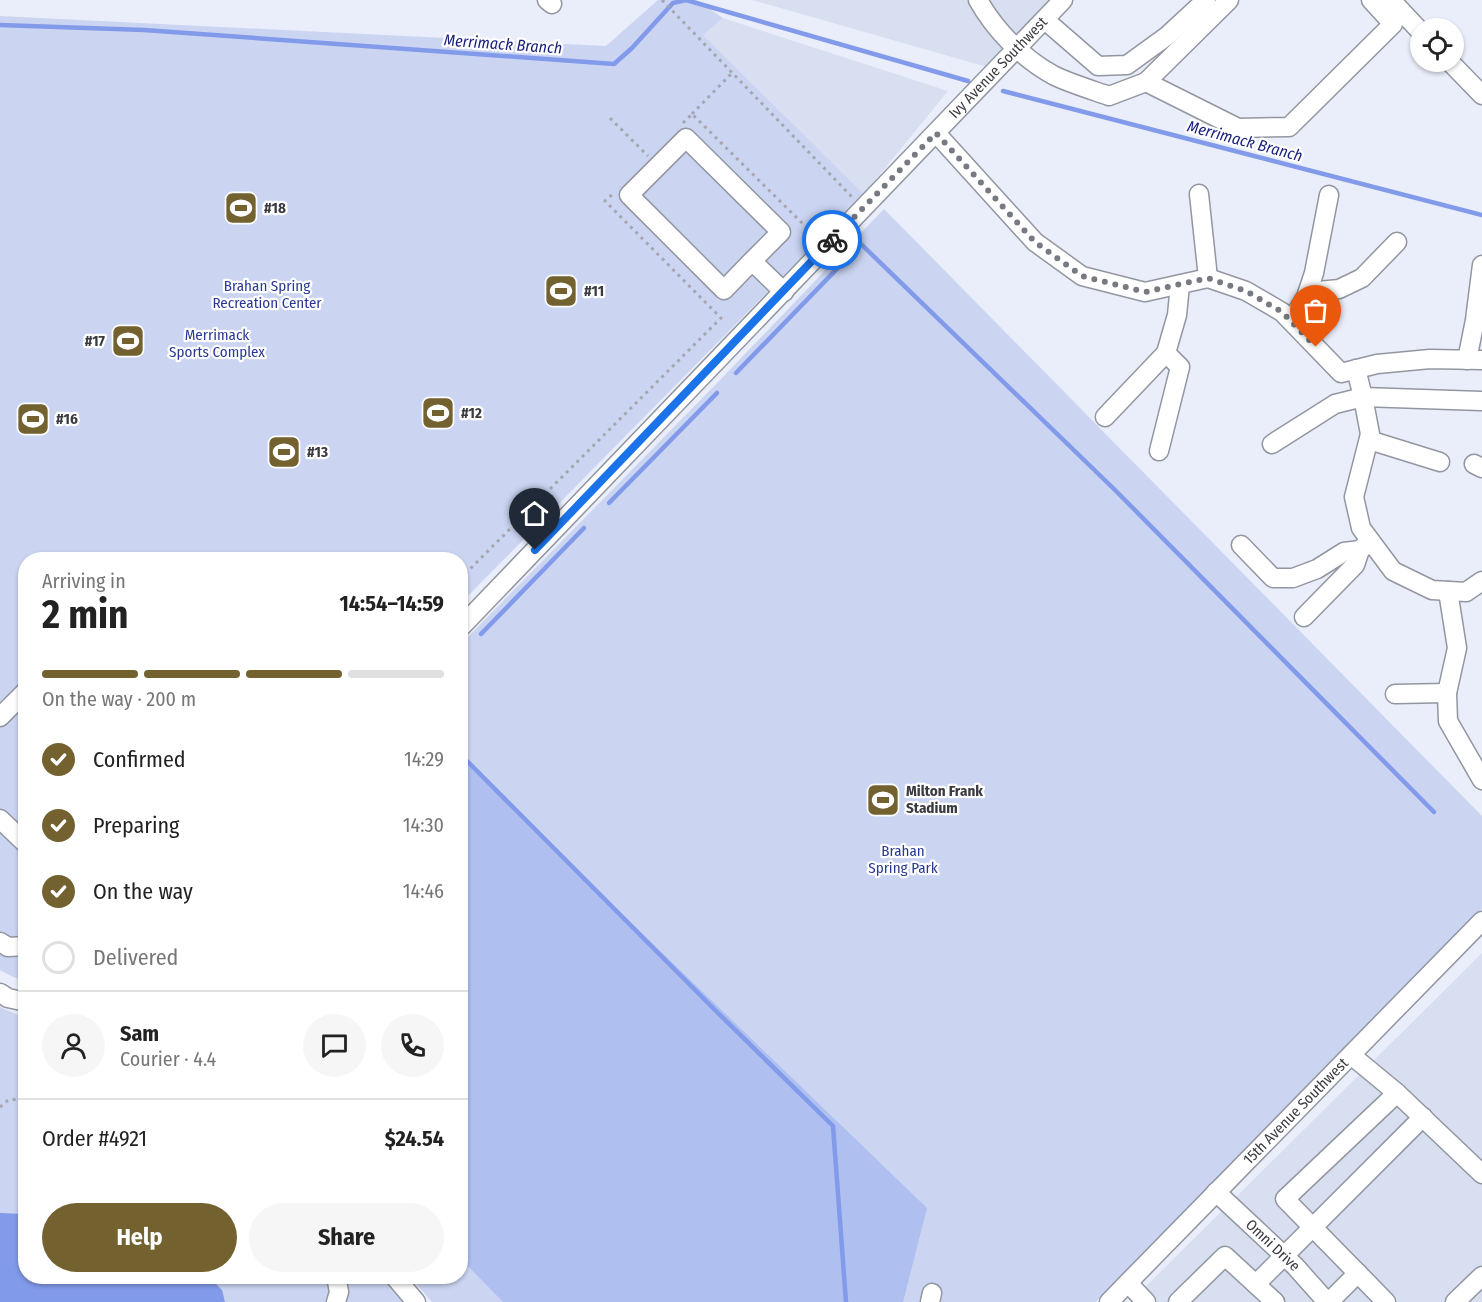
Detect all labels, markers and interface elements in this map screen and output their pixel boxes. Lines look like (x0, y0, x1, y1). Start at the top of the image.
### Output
street label: Ivy Avenue Southwest (945, 13, 1051, 122)
map controls (1410, 18, 1464, 72)
button: locate (1410, 18, 1464, 72)
water label: Merrimack Branch (443, 30, 563, 58)
water label: Merrimack Branch (1185, 116, 1305, 166)
sports icon: #18 (223, 190, 259, 226)
place label: #18 (264, 199, 286, 217)
courier (802, 210, 862, 270)
icon: bike (816, 224, 849, 257)
sports icon: #11 (543, 273, 579, 309)
park label: Brahan Spring Recreation Center (212, 277, 322, 312)
place label: #11 (584, 282, 604, 300)
pin (1290, 285, 1341, 347)
icon: bag (1299, 294, 1332, 327)
sports icon: #17 (110, 323, 146, 359)
park label: Merrimack Sports Complex (169, 326, 265, 361)
place label: #17 (85, 332, 106, 350)
sports icon: #12 (420, 395, 456, 431)
sports icon: #16 (15, 401, 51, 437)
place label: #12 (461, 404, 482, 422)
place label: #16 (56, 410, 78, 428)
sports icon: #13 (266, 434, 302, 470)
place label: #13 (307, 443, 328, 461)
pin (509, 488, 560, 550)
icon: home (518, 497, 551, 530)
text: Arriving in (42, 569, 126, 593)
text: 14:54–14:59 (339, 590, 444, 617)
text: 2 min (42, 592, 128, 638)
text: On the way · 200 m (42, 687, 196, 711)
icon: check (42, 743, 75, 776)
text: Confirmed (93, 746, 186, 773)
text: 14:29 (404, 747, 444, 771)
sports icon: Milton Frank Stadium (865, 782, 901, 818)
place label: Milton Frank Stadium (906, 782, 983, 817)
icon: check (42, 809, 75, 842)
text: Preparing (93, 812, 179, 839)
text: 14:30 (403, 813, 444, 837)
park label: Brahan Spring Park (868, 842, 938, 877)
icon: check (42, 875, 75, 908)
text: On the way (93, 878, 193, 905)
text: 14:46 (403, 879, 444, 903)
text: Delivered (93, 944, 178, 971)
button: person (42, 1014, 105, 1077)
button: chat (303, 1014, 366, 1077)
button: phone (381, 1014, 444, 1077)
text: Sam (120, 1020, 159, 1047)
text: Courier · 4.4 (120, 1047, 216, 1071)
street label: 15th Avenue Southwest (1240, 1054, 1352, 1168)
text: Order #4921 (42, 1125, 147, 1152)
text: $24.54 (385, 1125, 444, 1152)
button: Help (42, 1203, 237, 1272)
button: Share (249, 1203, 444, 1272)
street label: Omni Drive (1242, 1216, 1304, 1275)

